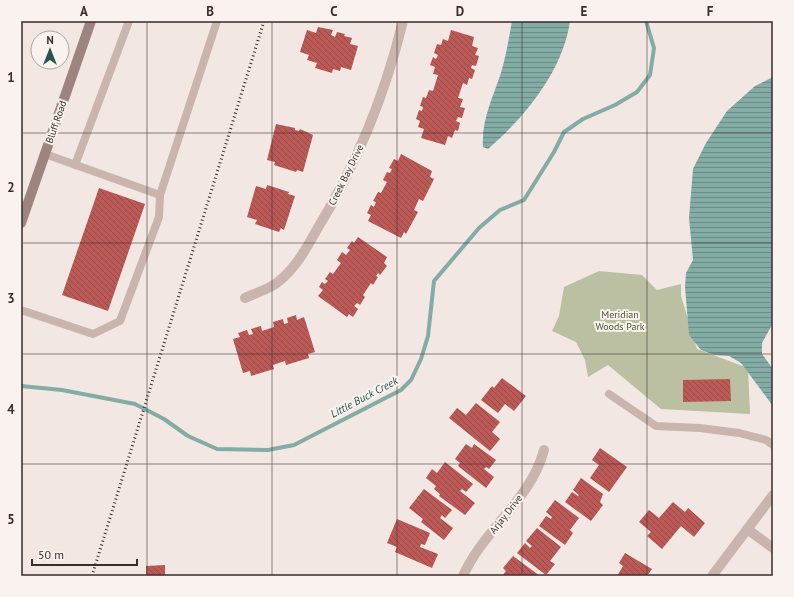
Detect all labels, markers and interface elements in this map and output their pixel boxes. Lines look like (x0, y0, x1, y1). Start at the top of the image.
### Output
text: A (80, 3, 88, 20)
text: B (206, 3, 214, 20)
text: C (330, 3, 338, 20)
text: D (456, 3, 464, 20)
text: E (581, 3, 588, 20)
text: F (707, 3, 714, 20)
north arrow (30, 30, 70, 70)
text: N (46, 33, 54, 47)
text: 1 (7, 69, 15, 86)
street label: Bluff Road (43, 99, 69, 145)
street label: Creek Bay Drive (326, 142, 366, 208)
text: 2 (7, 179, 15, 196)
text: 3 (7, 290, 15, 307)
park label: Meridian Woods Park (595, 308, 645, 333)
water label: Little Buck Creek (328, 373, 401, 421)
text: 4 (7, 401, 15, 418)
street label: Arjay Drive (487, 492, 525, 536)
text: 5 (7, 511, 15, 528)
scale bar (32, 541, 137, 567)
text: 50 m (38, 547, 64, 562)

